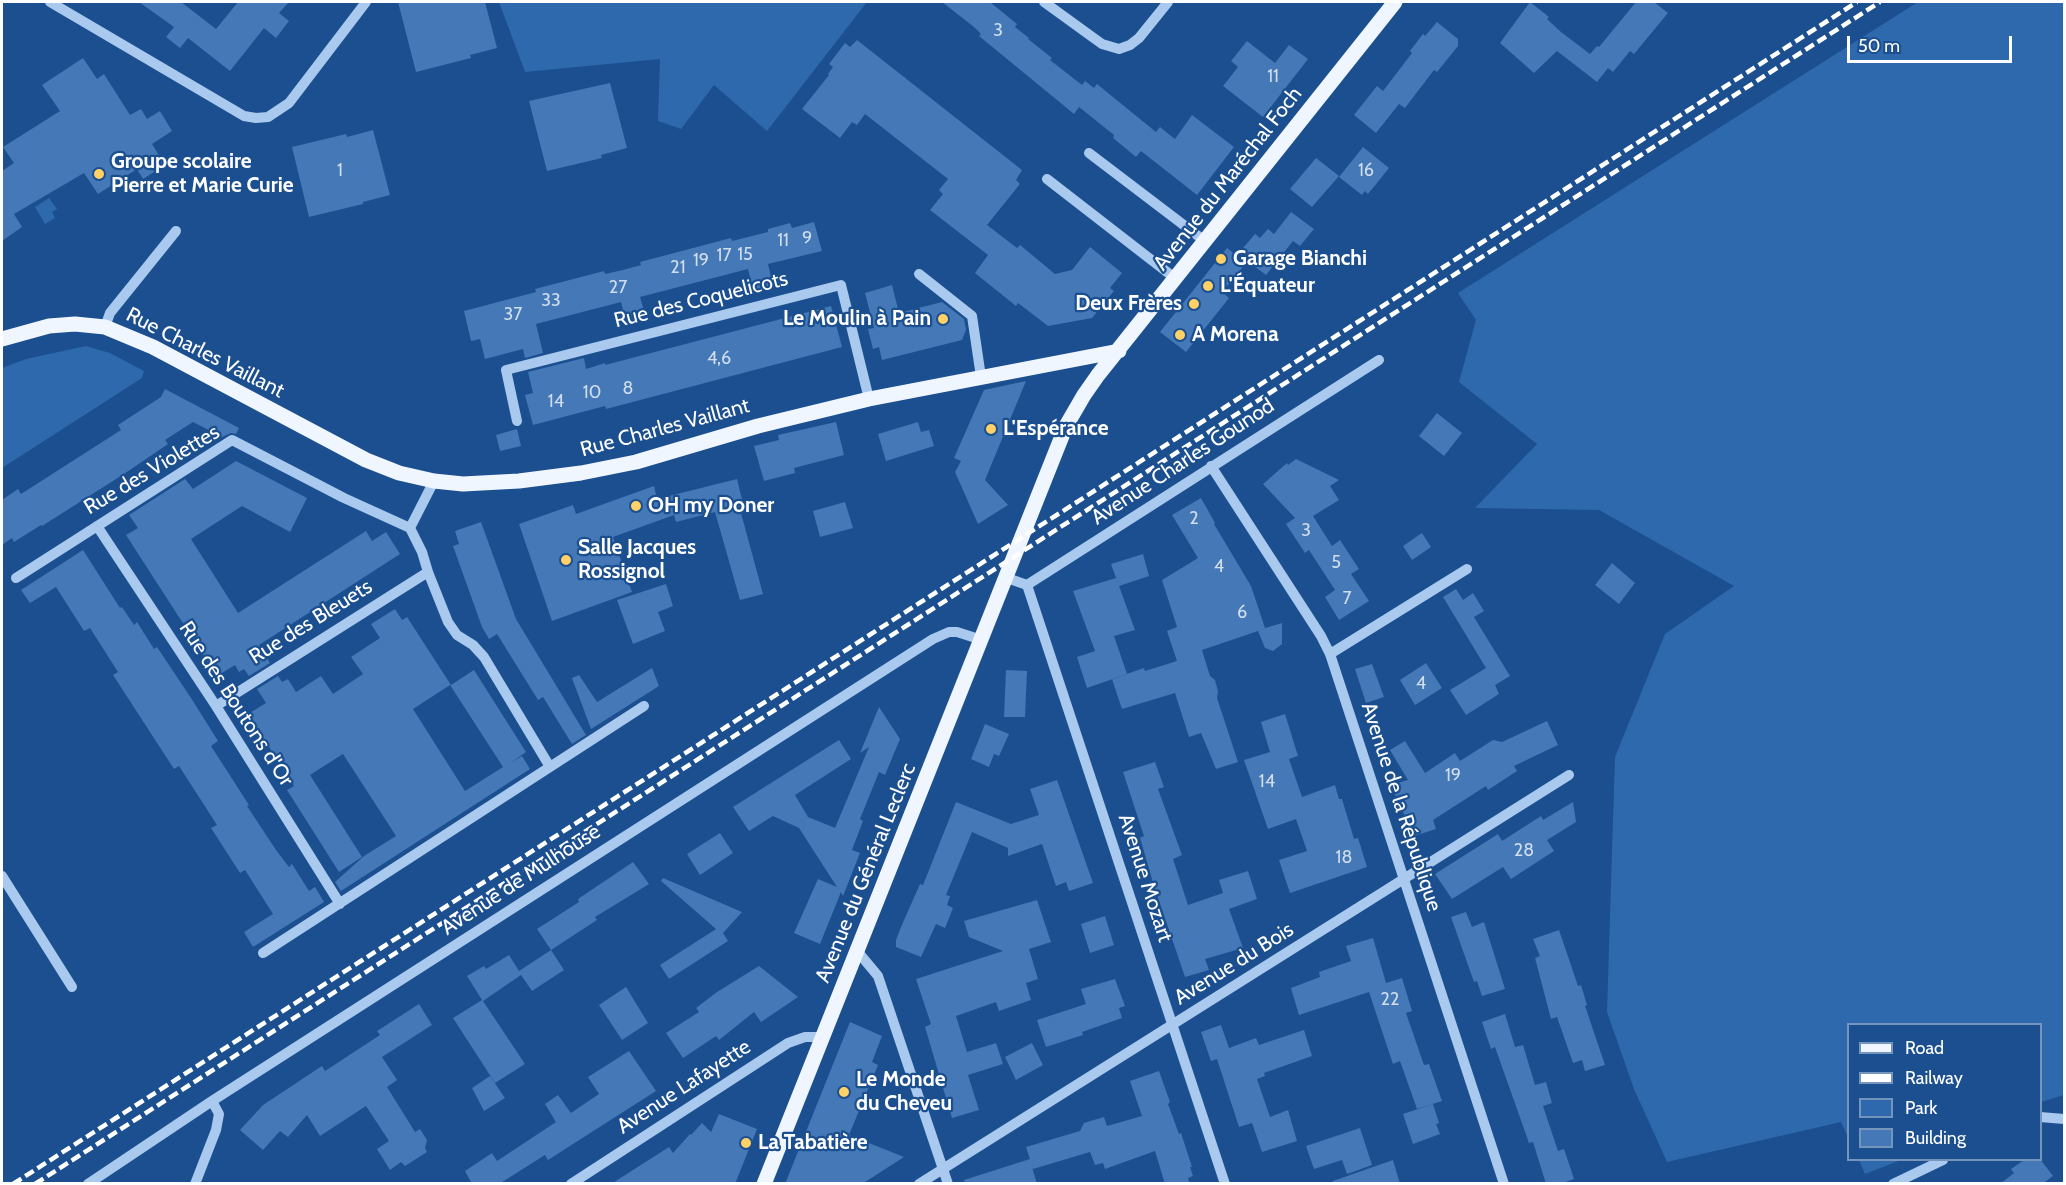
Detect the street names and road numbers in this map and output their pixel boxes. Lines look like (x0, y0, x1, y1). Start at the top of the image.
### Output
street label: Avenue du Maréchal Foch (1148, 82, 1308, 276)
street label: Rue des Coquelicots (611, 266, 791, 334)
street label: Rue Charles Vaillant (122, 302, 288, 404)
street label: Rue Charles Vaillant (578, 393, 752, 463)
street label: Avenue Charles Gounod (1087, 393, 1279, 531)
street label: Rue des Violettes (80, 420, 224, 520)
street label: Rue des Bleuets (245, 574, 377, 670)
street label: Rue des Boutons d'Or (173, 617, 299, 791)
street label: Avenue de la République (1355, 699, 1447, 915)
street label: Avenue du Général Leclerc (810, 760, 922, 986)
street label: Avenue Mozart (1112, 811, 1178, 945)
street label: Avenue de Mulhouse (437, 819, 605, 941)
street label: Avenue du Bois (1170, 917, 1298, 1011)
street label: Avenue Lafayette (612, 1034, 756, 1140)

